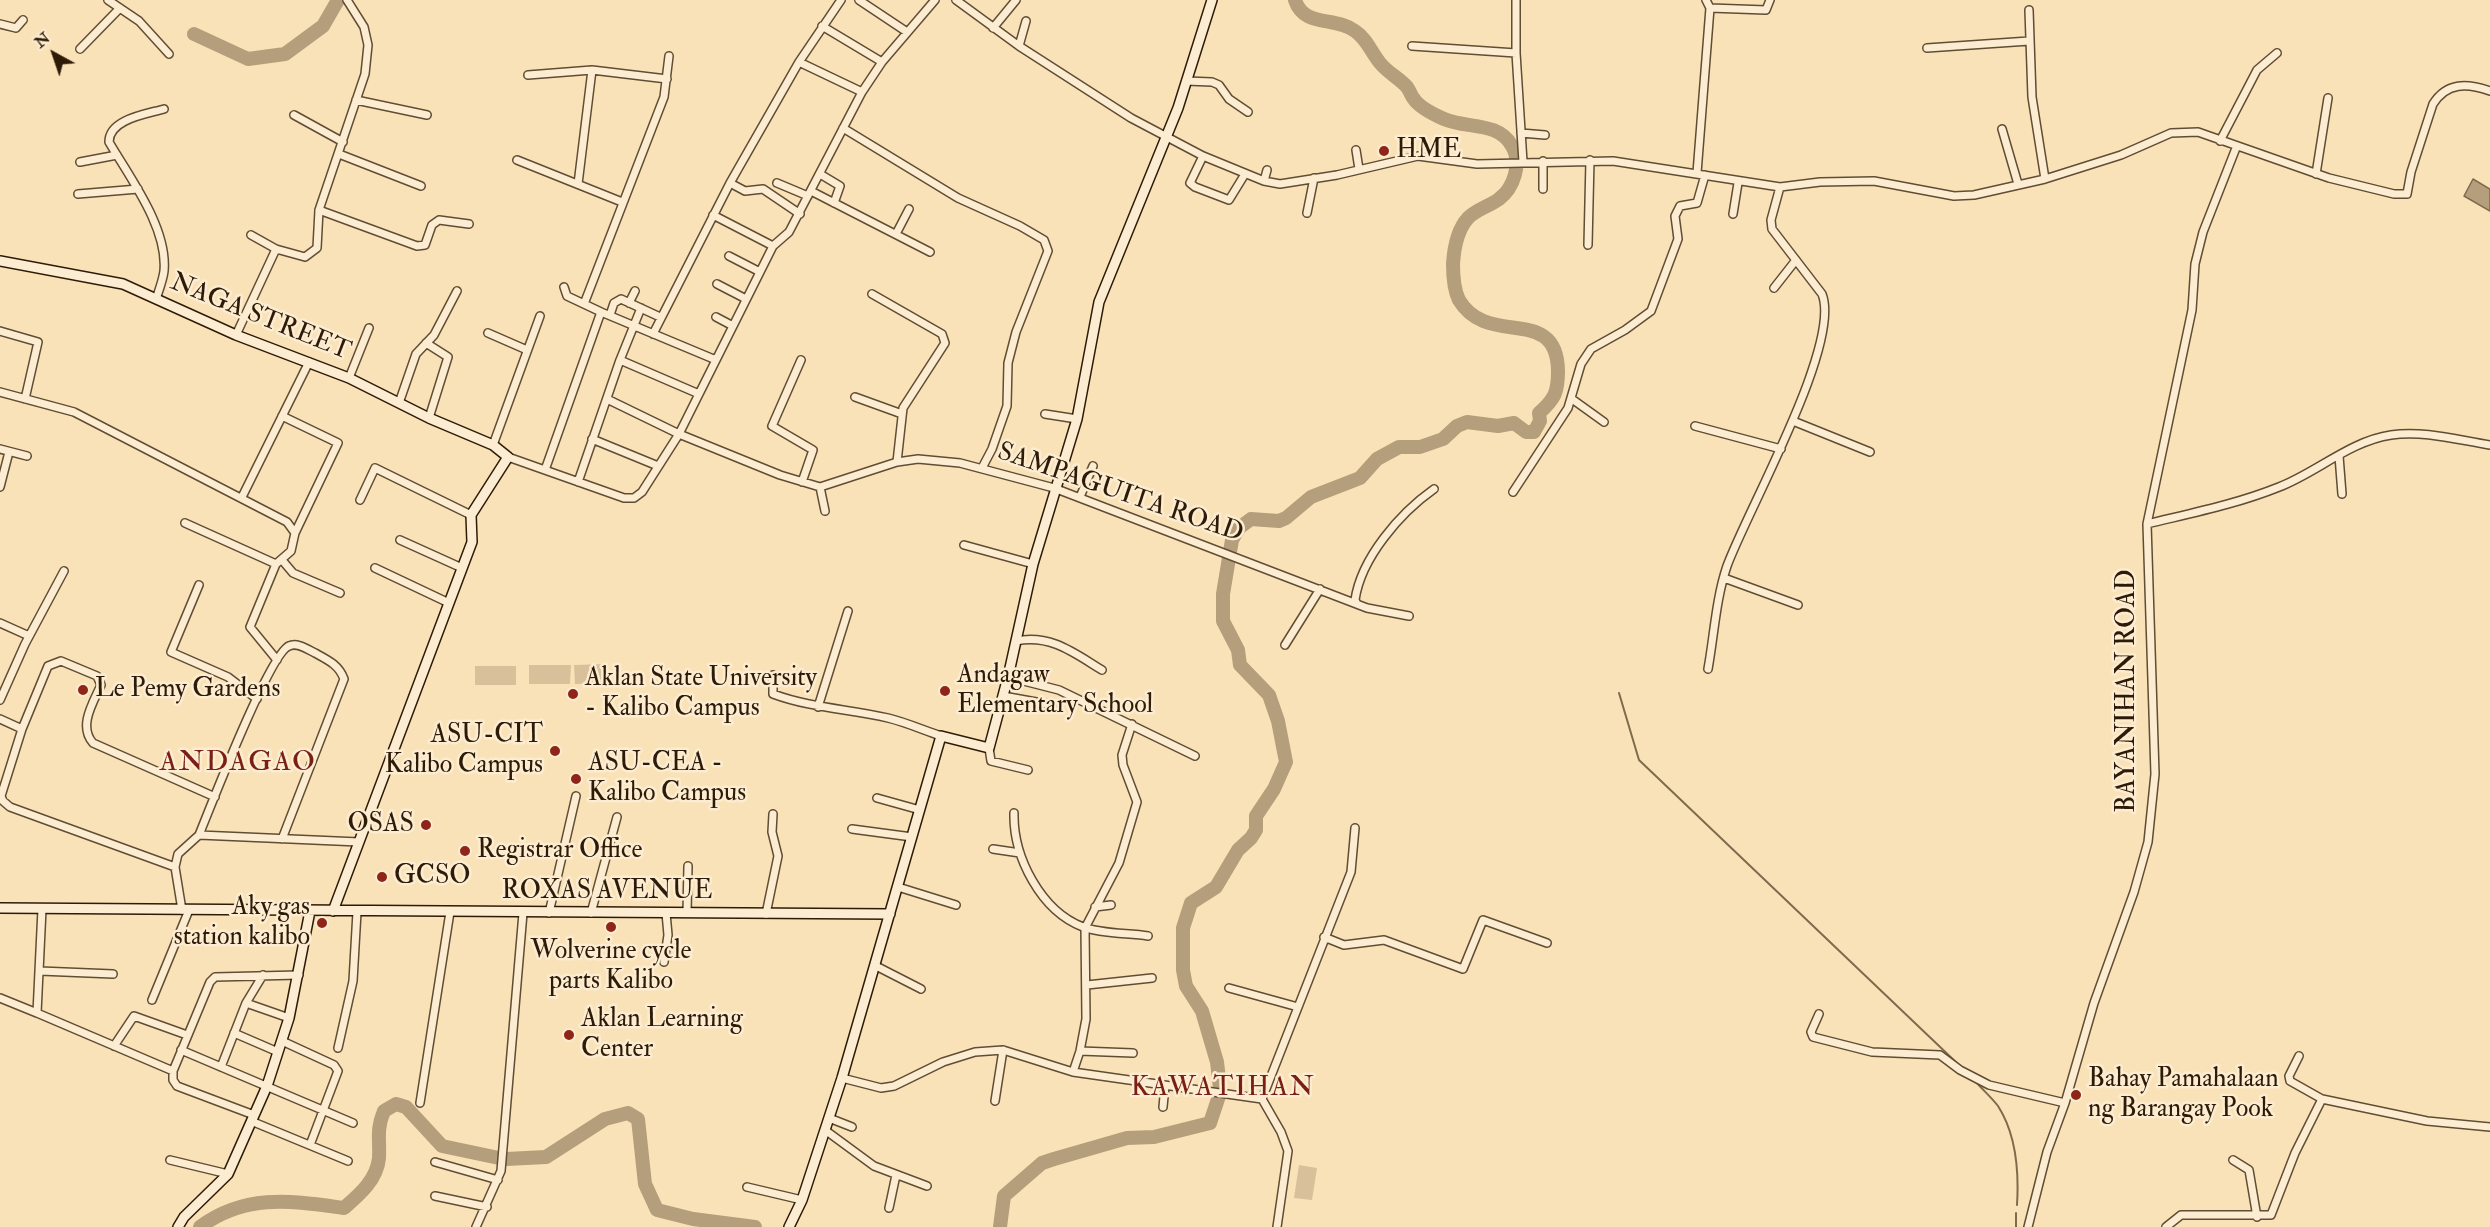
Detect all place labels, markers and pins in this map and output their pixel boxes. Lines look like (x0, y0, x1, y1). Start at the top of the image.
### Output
place label: HME (1396, 135, 1461, 167)
marker: HME (1377, 144, 1391, 158)
place label: Andagaw Elementary School (957, 660, 1153, 722)
place label: Aklan State University - Kalibo Campus (585, 663, 817, 724)
place label: Le Pemy Gardens (95, 674, 280, 706)
marker: Le Pemy Gardens (76, 683, 90, 697)
marker: Andagaw Elementary School (938, 684, 952, 698)
marker: Aklan State University - Kalibo Campus (566, 687, 580, 701)
place label: ASU-CIT Kalibo Campus (385, 720, 543, 782)
marker: ASU-CIT Kalibo Campus (548, 744, 562, 758)
place label: ASU-CEA - Kalibo Campus (588, 748, 746, 810)
marker: ASU-CEA - Kalibo Campus (569, 772, 583, 786)
place label: OSAS (347, 809, 414, 841)
marker: OSAS (419, 818, 433, 832)
place label: Registrar Office (477, 835, 642, 867)
marker: Registrar Office (458, 844, 472, 858)
place label: GCSO (394, 861, 471, 893)
marker: GCSO (375, 870, 389, 884)
place label: Aky gas station kalibo (174, 892, 310, 954)
marker: Aky gas station kalibo (315, 916, 329, 930)
marker: Wolverine cycle parts Kalibo (604, 920, 618, 934)
place label: Wolverine cycle parts Kalibo (531, 936, 691, 998)
place label: Aklan Learning Center (581, 1004, 743, 1066)
marker: Aklan Learning Center (562, 1028, 576, 1042)
place label: Bahay Pamahalaan ng Barangay Pook (2088, 1064, 2279, 1126)
marker: Bahay Pamahalaan ng Barangay Pook (2069, 1088, 2083, 1102)

